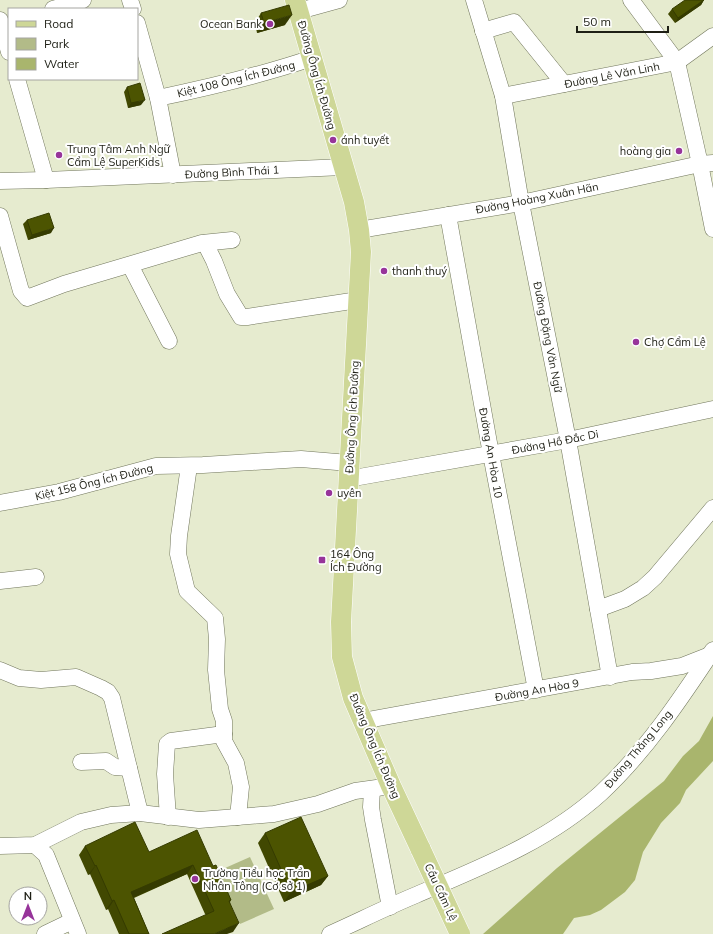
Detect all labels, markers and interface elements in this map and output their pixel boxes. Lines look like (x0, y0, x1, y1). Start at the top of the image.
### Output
legend (8, 8, 138, 80)
scale bar (577, 8, 668, 34)
text: 50 m (583, 14, 611, 29)
text: Road (44, 16, 73, 31)
place label: Ocean Bank (200, 17, 262, 31)
marker: Ocean Bank (265, 19, 275, 29)
street label: Đường Ông Ích Đường (295, 19, 339, 131)
text: Park (44, 36, 70, 51)
text: Water (44, 56, 80, 71)
street label: Kiệt 108 Ông Ích Đường (176, 58, 296, 100)
street label: Đường Lê Văn Linh (563, 59, 661, 91)
place label: ánh tuyết (341, 133, 389, 147)
marker: ánh tuyết (328, 135, 338, 145)
place label: Trung Tâm Anh Ngữ Cẩm Lệ SuperKids (67, 142, 171, 169)
place label: hoàng gia (620, 144, 671, 158)
marker: hoàng gia (674, 146, 684, 156)
marker: Trung Tâm Anh Ngữ Cẩm Lệ SuperKids (54, 150, 64, 160)
street label: Đường Bình Thái 1 (184, 163, 280, 181)
street label: Đường Hoàng Xuân Hãn (474, 179, 600, 217)
place label: thanh thuý (392, 264, 447, 278)
marker: thanh thuý (379, 266, 389, 276)
street label: Đường Đặng Văn Ngữ (530, 281, 566, 394)
place label: Chợ Cẩm Lệ (644, 335, 706, 349)
marker: Chợ Cẩm Lệ (631, 337, 641, 347)
street label: Đường Ông Ích Đường (342, 360, 362, 474)
street label: Đường An Hòa 10 (476, 407, 506, 500)
street label: Đường Hồ Đắc Di (510, 427, 600, 457)
street label: Kiệt 158 Ông Ích Đường (34, 461, 154, 503)
place label: uyên (337, 486, 362, 500)
marker: uyên (324, 488, 334, 498)
place label: 164 Ông Ích Đường (330, 547, 382, 574)
marker: 164 Ông Ích Đường (317, 555, 327, 565)
street label: Đường An Hòa 9 (494, 676, 580, 704)
street label: Đường Ông Ích Đường (347, 691, 403, 801)
street label: Đường Thăng Long (601, 707, 675, 791)
street label: Cầu Cẩm Lệ (422, 861, 460, 923)
place label: Trường Tiểu học Trần Nhân Tông (Cơ sở 1) (203, 866, 310, 893)
marker: Trường Tiểu học Trần Nhân Tông (Cơ sở 1) (190, 874, 200, 884)
north arrow (8, 886, 48, 926)
text: N (24, 889, 32, 903)

